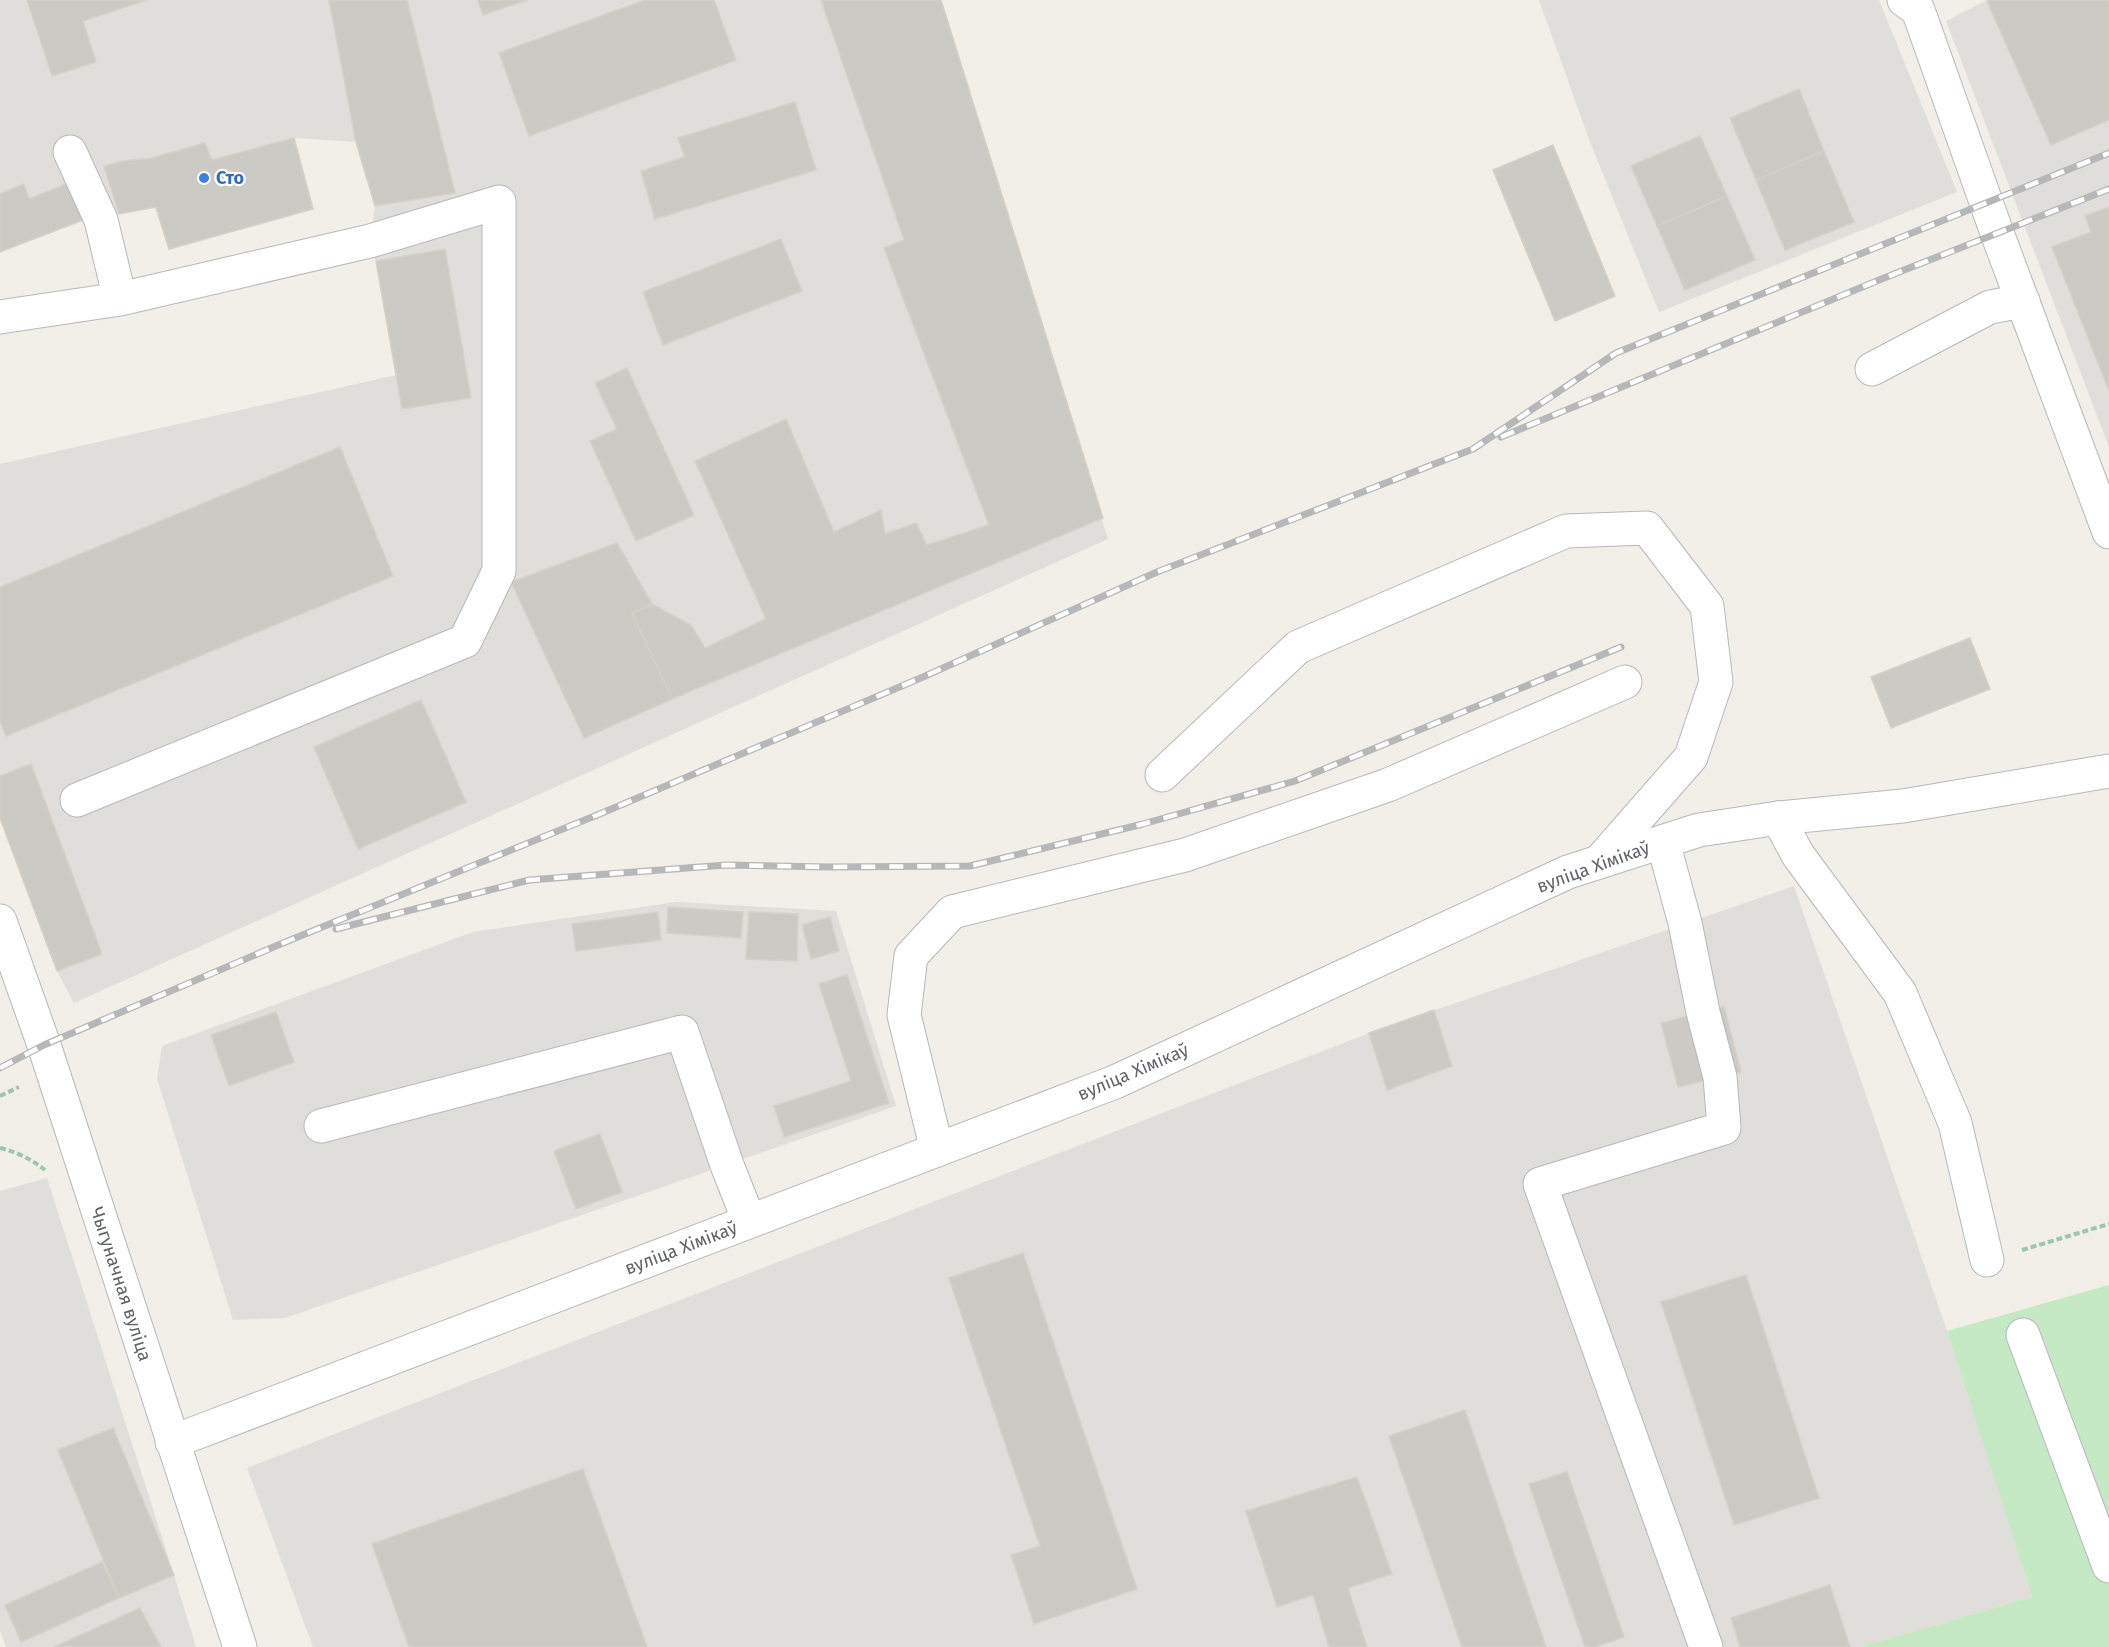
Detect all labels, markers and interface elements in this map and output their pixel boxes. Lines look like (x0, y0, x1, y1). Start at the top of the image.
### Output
place label: Сто (216, 167, 244, 189)
marker: Сто (197, 171, 211, 185)
street label: вуліца Хімікаў (1534, 836, 1653, 898)
street label: вуліца Хімікаў (1074, 1039, 1192, 1105)
street label: Чыгуначная вуліца (86, 1204, 156, 1364)
street label: вуліца Хімікаў (622, 1216, 740, 1280)

